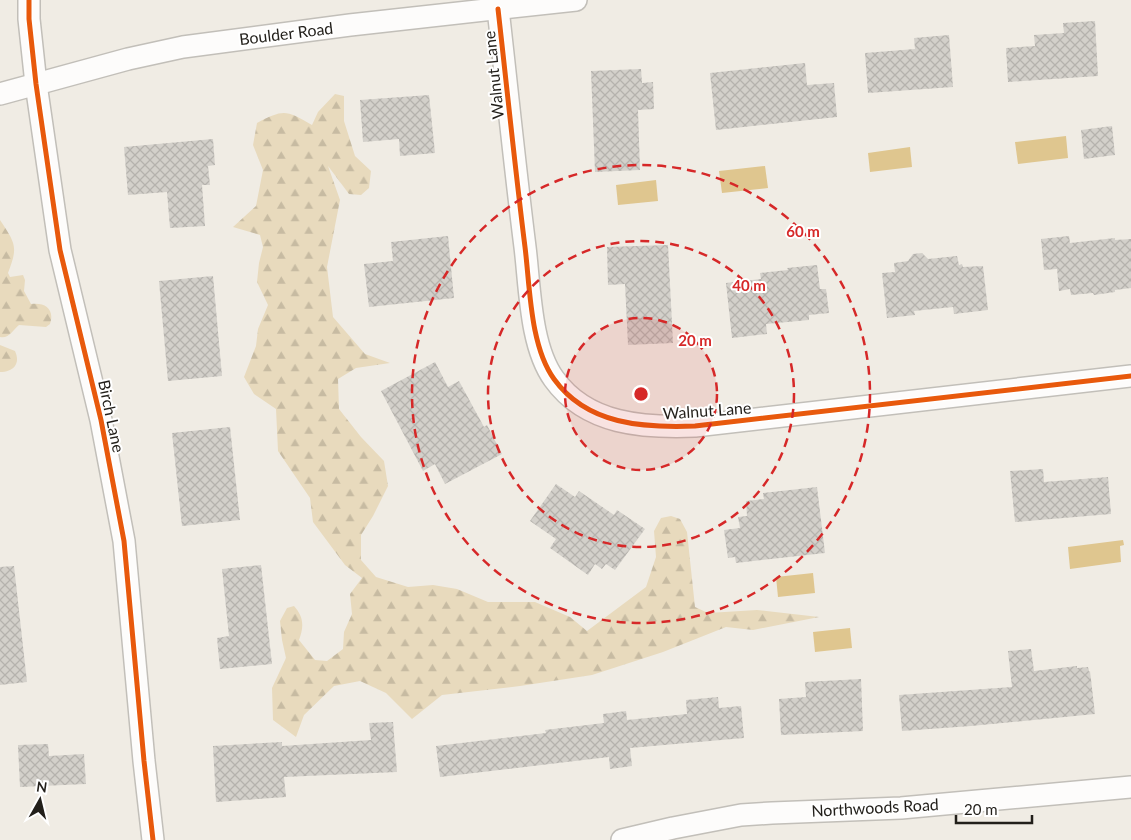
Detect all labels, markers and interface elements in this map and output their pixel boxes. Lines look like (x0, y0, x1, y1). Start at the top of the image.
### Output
street label: Boulder Road (238, 18, 334, 48)
street label: Walnut Lane (479, 30, 507, 120)
text: 60 m (786, 222, 820, 240)
text: 40 m (732, 276, 766, 294)
text: 20 m (678, 331, 712, 349)
street label: Birch Lane (95, 378, 129, 454)
centre of rings (632, 385, 650, 403)
street label: Walnut Lane (662, 397, 752, 423)
north arrow (15, 775, 65, 825)
text: N (35, 777, 48, 796)
scale bar (956, 792, 1032, 824)
street label: Northwoods Road (811, 794, 939, 820)
text: 20 m (964, 800, 998, 818)

